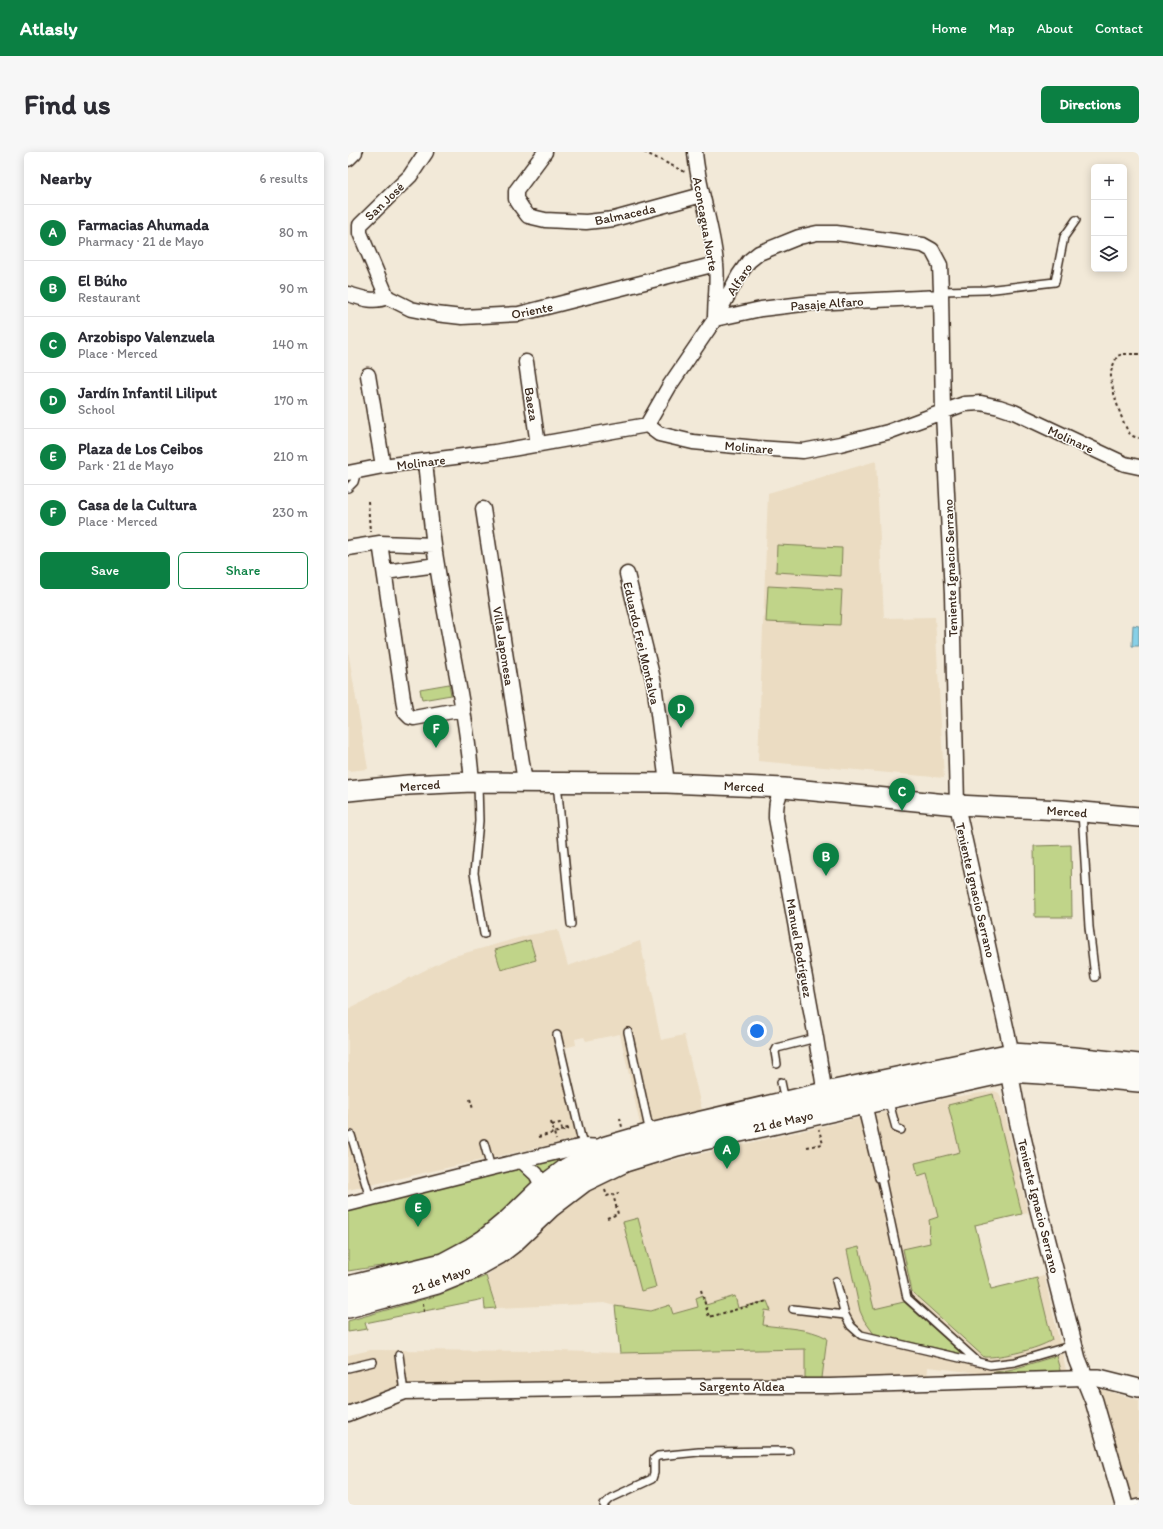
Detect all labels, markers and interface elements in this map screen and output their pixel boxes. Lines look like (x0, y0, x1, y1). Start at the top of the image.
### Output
text: Atlasly (20, 17, 77, 40)
text: Home (932, 20, 967, 37)
text: Map (989, 20, 1015, 37)
text: About (1037, 20, 1073, 37)
text: Contact (1095, 20, 1143, 37)
button: Directions (1041, 86, 1139, 123)
text: Find us (24, 87, 111, 121)
map controls (1091, 164, 1127, 272)
button: + (1091, 164, 1127, 200)
text: Nearby (40, 168, 92, 188)
text: 6 results (260, 171, 308, 186)
street label: Aconcagua Norte (690, 176, 721, 272)
street label: San José (362, 179, 407, 224)
button: − (1091, 200, 1127, 236)
street label: Balmaceda (593, 201, 657, 228)
text: Farmacias Ahumada (78, 216, 209, 234)
text: A (49, 225, 57, 240)
text: 80 m (279, 225, 308, 240)
text: Pharmacy · 21 de Mayo (78, 234, 204, 249)
button: layers (1091, 236, 1127, 272)
street label: Alfaro (723, 260, 756, 298)
text: El Búho (78, 272, 127, 290)
text: B (49, 281, 57, 296)
text: 90 m (279, 281, 308, 296)
text: Restaurant (78, 290, 140, 305)
street label: Pasaje Alfaro (790, 293, 864, 314)
street label: Oriente (510, 299, 554, 322)
text: Arzobispo Valenzuela (78, 328, 215, 346)
text: C (49, 337, 57, 352)
text: 140 m (272, 337, 308, 352)
text: Place · Merced (78, 346, 158, 361)
text: Jardín Infantil Liliput (78, 384, 217, 402)
street label: Baeza (521, 386, 542, 422)
text: D (49, 393, 57, 408)
text: 170 m (274, 393, 308, 408)
text: School (78, 402, 115, 417)
street label: Molinare (1045, 422, 1096, 457)
street label: Molinare (724, 438, 774, 457)
text: Plaza de Los Ceibos (78, 440, 203, 458)
text: E (49, 449, 57, 464)
text: 210 m (273, 449, 308, 464)
street label: Molinare (396, 452, 446, 473)
text: Park · 21 de Mayo (78, 458, 174, 473)
text: Casa de la Cultura (78, 496, 197, 514)
street label: Teniente Ignacio Serrano (941, 498, 960, 637)
text: F (50, 505, 56, 520)
text: 230 m (272, 505, 308, 520)
text: Place · Merced (78, 514, 158, 529)
button: Save (40, 552, 170, 589)
button: Share (178, 552, 308, 589)
street label: Eduardo Frei Montalva (620, 580, 663, 706)
street label: Villa Japonesa (490, 605, 517, 687)
pin: D (668, 695, 694, 728)
pin: F (423, 715, 449, 748)
street label: Merced (399, 777, 441, 794)
street label: Merced (723, 778, 765, 795)
pin: C (889, 778, 915, 811)
street label: Merced (1046, 803, 1088, 820)
street label: Teniente Ignacio Serrano (953, 821, 998, 959)
pin: B (813, 843, 839, 876)
street label: Manuel Rodríguez (783, 897, 816, 999)
your location (747, 1021, 767, 1041)
street label: 21 de Mayo (752, 1107, 815, 1136)
pin: A (714, 1136, 740, 1169)
street label: Teniente Ignacio Serrano (1015, 1137, 1063, 1275)
pin: E (405, 1194, 431, 1227)
street label: 21 de Mayo (410, 1262, 473, 1297)
street label: Sargento Aldea (699, 1379, 785, 1394)

